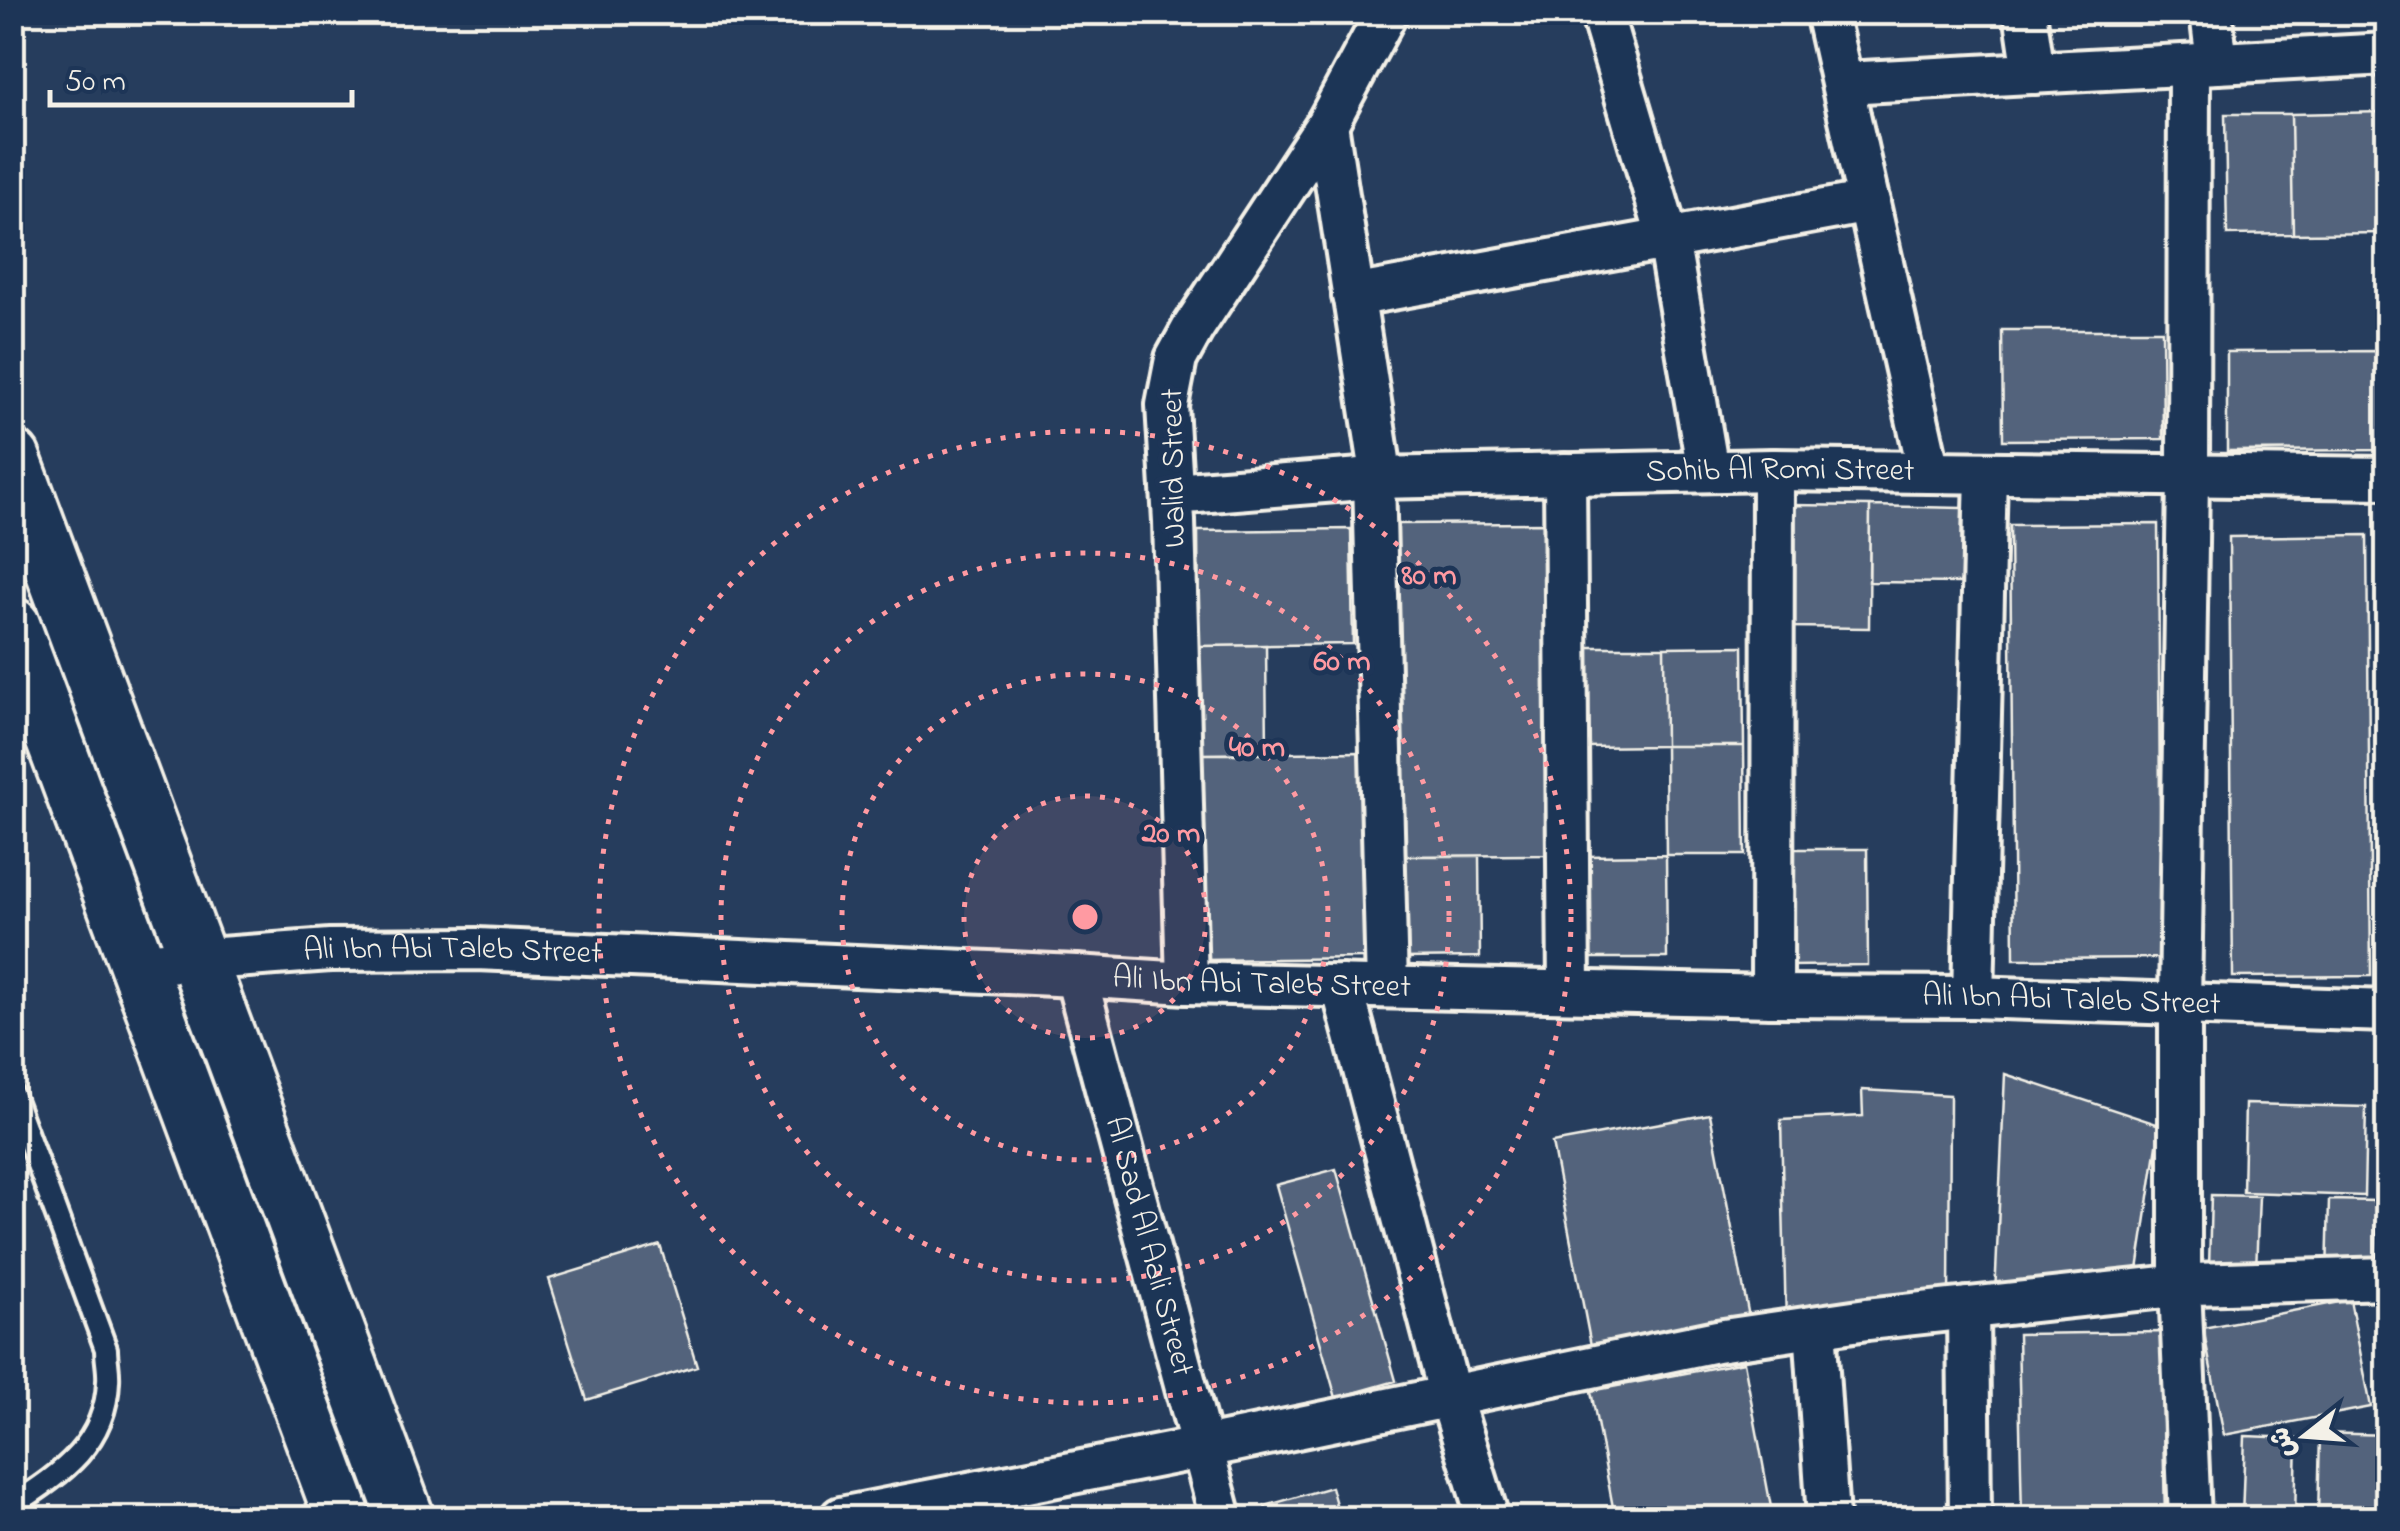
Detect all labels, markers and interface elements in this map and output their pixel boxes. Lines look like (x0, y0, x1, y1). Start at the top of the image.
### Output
scale bar (50, 45, 352, 107)
text: 50 m (65, 61, 126, 105)
street label: Walid Street (1150, 387, 1200, 548)
street label: Sohib Al Romi Street (1645, 446, 1915, 496)
text: 80 m (1402, 555, 1457, 599)
text: 60 m (1314, 641, 1370, 685)
text: 40 m (1229, 727, 1285, 771)
text: 20 m (1141, 813, 1200, 857)
centre of rings (1067, 899, 1103, 935)
street label: Ali Ibn Abi Taleb Street (302, 925, 603, 978)
street label: Ali Ibn Abi Taleb Street (1111, 955, 1412, 1011)
street label: Ali Ibn Abi Taleb Street (1922, 973, 2222, 1029)
street label: Al Sad Al Aali Street (1091, 1111, 1206, 1382)
north arrow (2255, 1386, 2355, 1486)
text: ش (2260, 1422, 2309, 1463)

